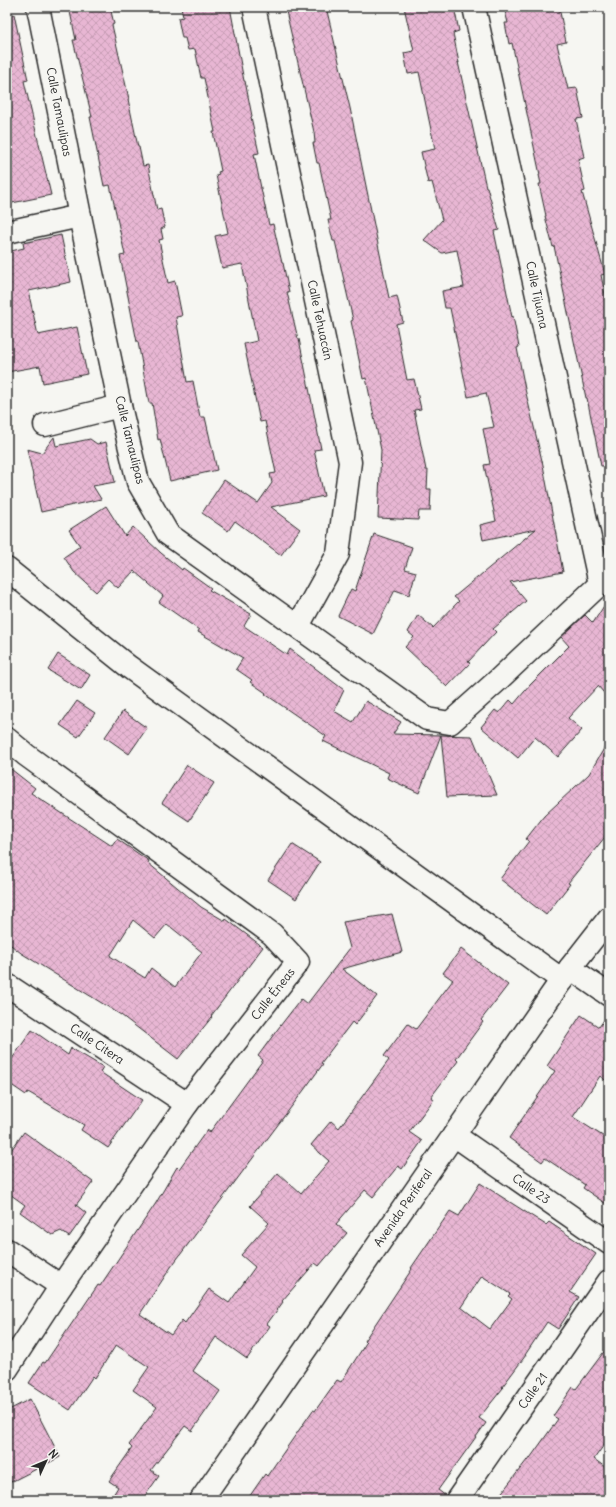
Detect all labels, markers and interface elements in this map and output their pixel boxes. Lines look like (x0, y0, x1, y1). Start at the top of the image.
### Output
street label: Calle Tamaulipas (43, 66, 75, 158)
street label: Calle Tijuana (523, 260, 552, 330)
street label: Calle Tehuacán (305, 278, 336, 361)
street label: Calle Tamaulipas (112, 394, 149, 486)
street label: Calle Éneas (248, 965, 298, 1023)
street label: Calle Citera (67, 1020, 127, 1067)
street label: Avenida Periferal (370, 1166, 435, 1250)
street label: Calle 23 (509, 1170, 553, 1207)
street label: Calle 21 (515, 1370, 550, 1412)
north arrow (26, 1441, 66, 1481)
text: N (46, 1446, 61, 1462)

